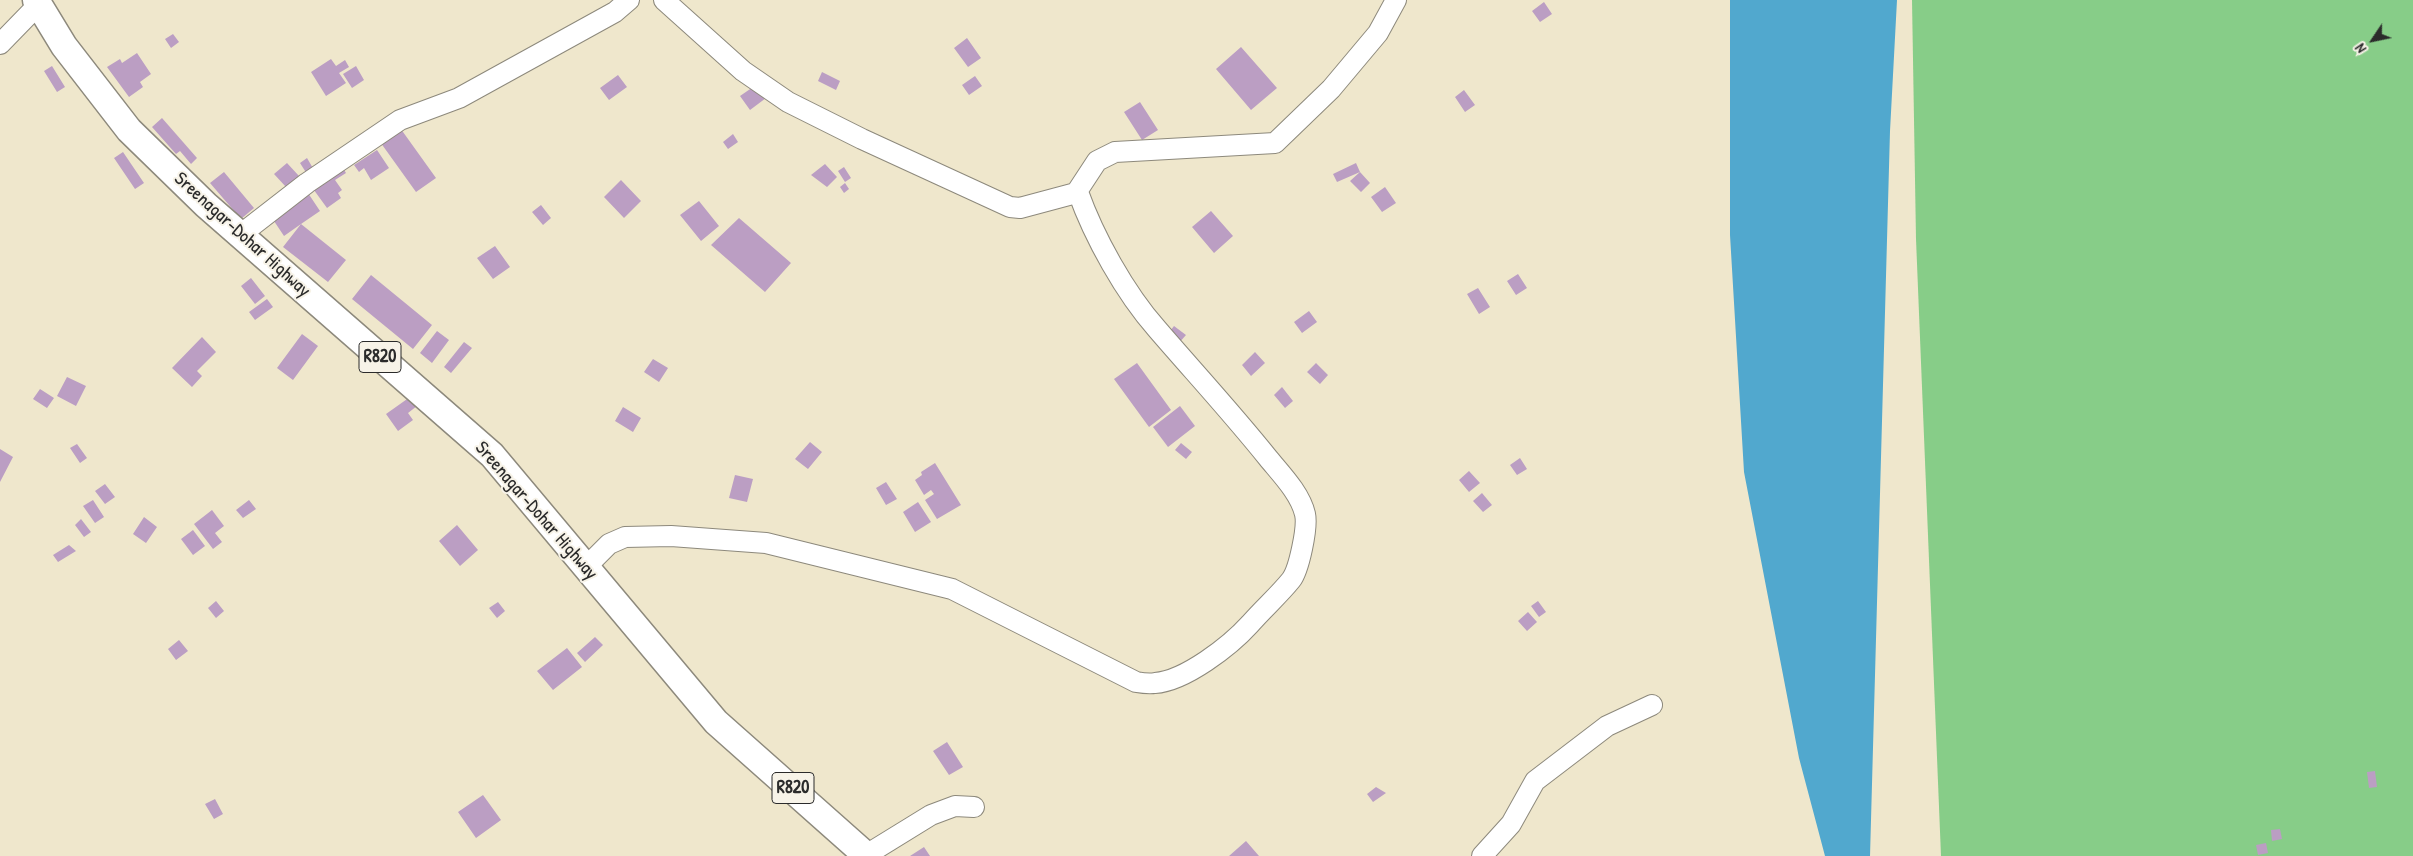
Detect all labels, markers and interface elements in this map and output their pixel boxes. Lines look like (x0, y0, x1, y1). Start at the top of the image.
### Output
north arrow (2348, 15, 2398, 65)
text: N (2350, 40, 2370, 57)
street label: Sreenagar-Dohar Highway (169, 168, 315, 302)
road number: R820 (359, 342, 401, 372)
street label: Sreenagar-Dohar Highway (470, 437, 602, 585)
road number: R820 (772, 772, 814, 804)

